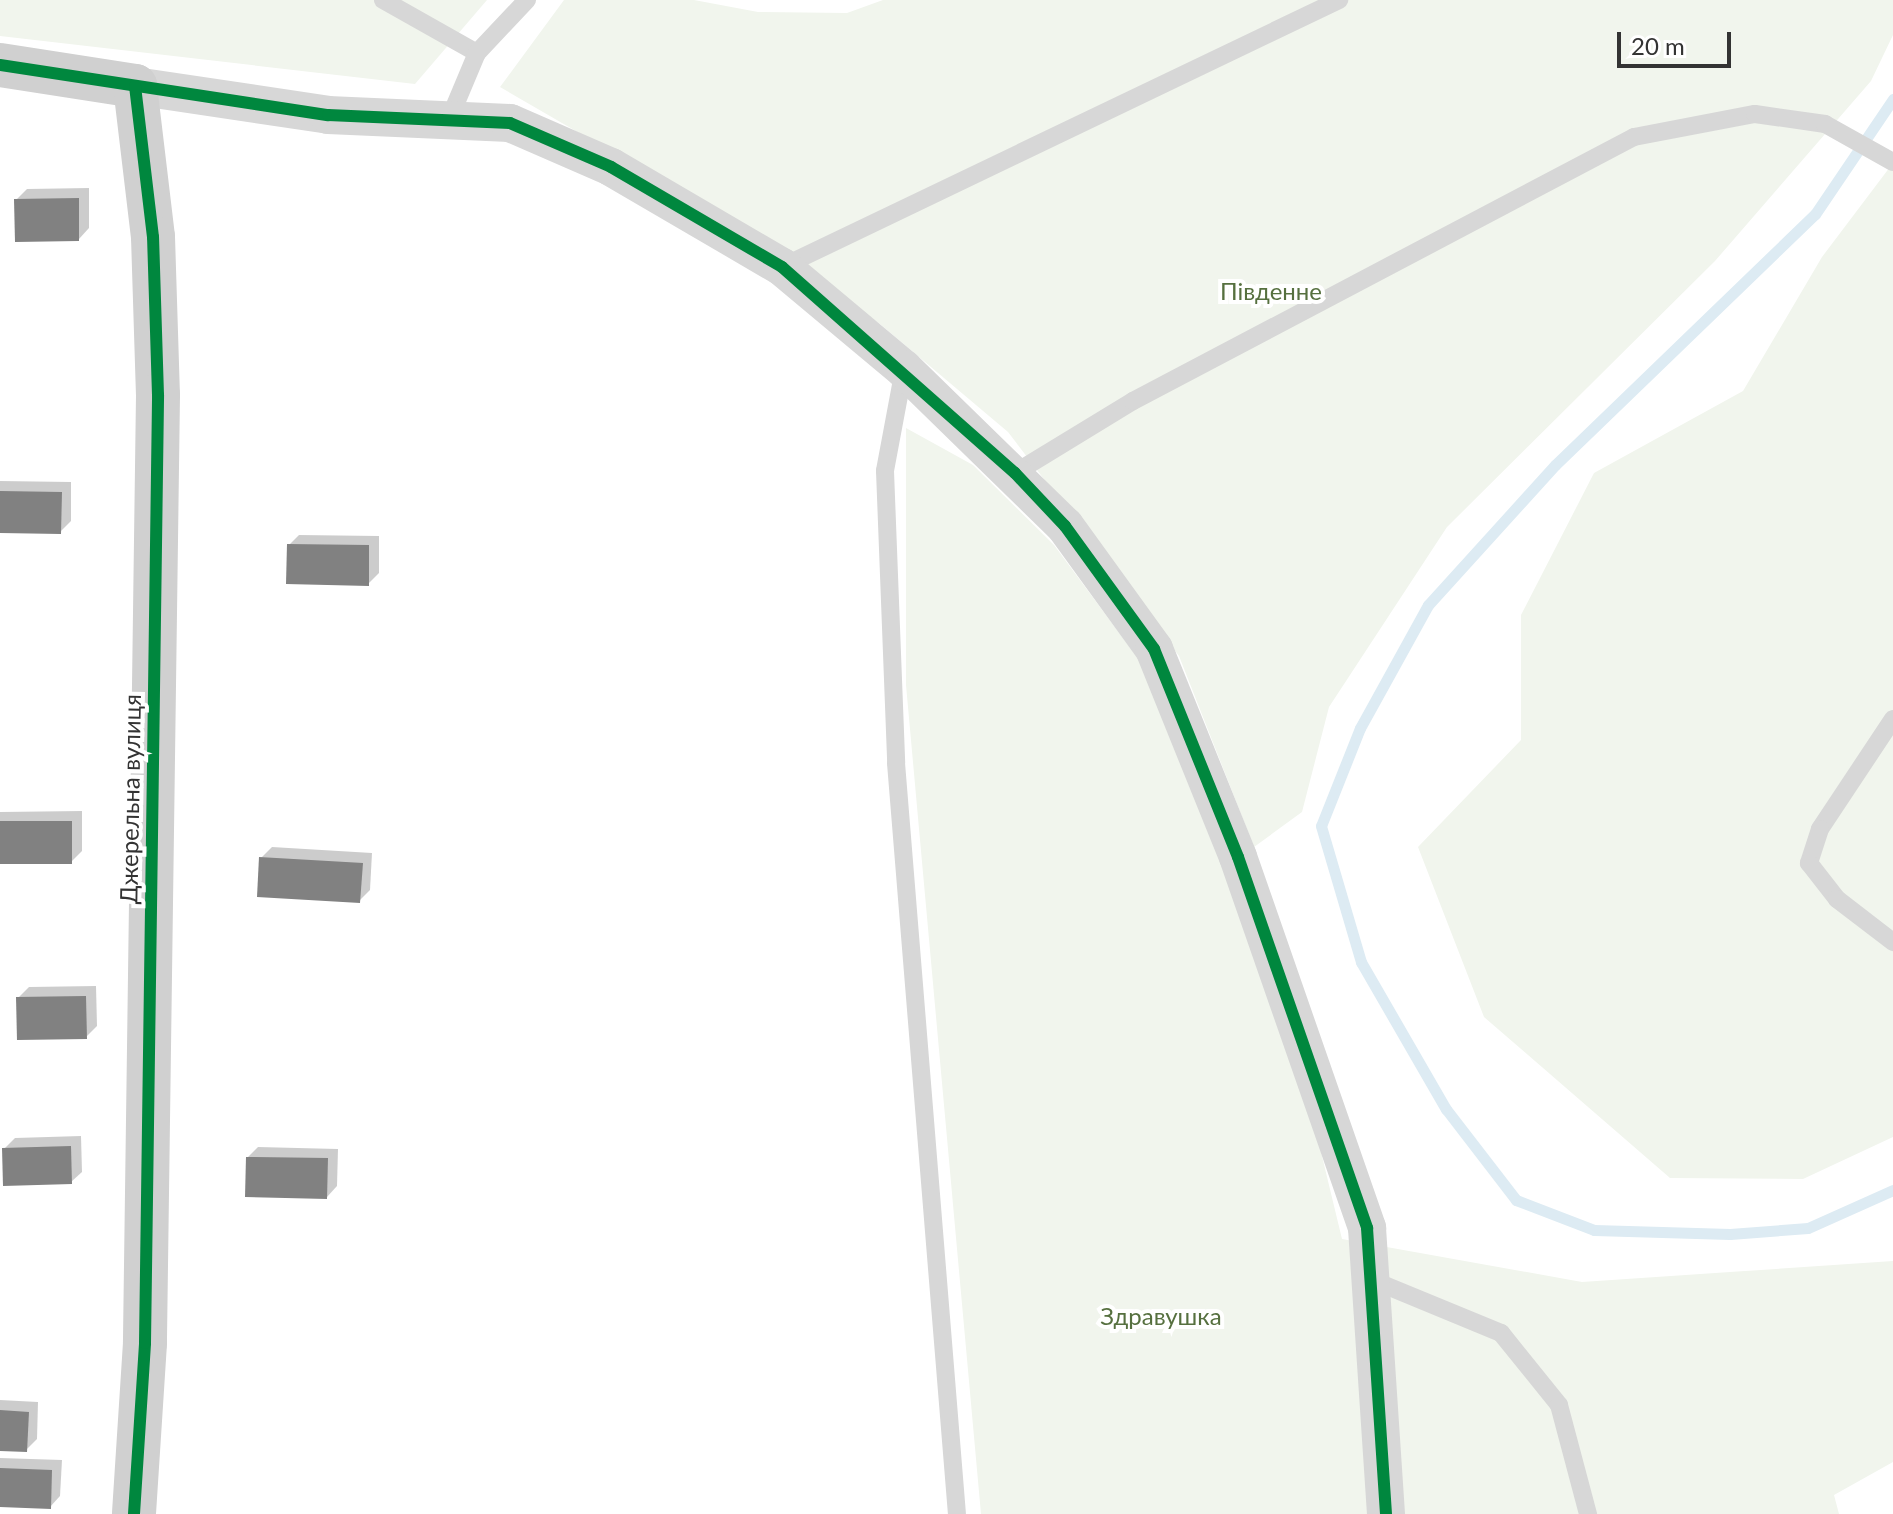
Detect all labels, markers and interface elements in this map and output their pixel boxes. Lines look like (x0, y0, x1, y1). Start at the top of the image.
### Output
scale bar (1621, 16, 1735, 66)
text: 20 m (1631, 31, 1685, 60)
park label: Південне (1220, 277, 1322, 305)
street label: Джерельна вулиця (114, 694, 146, 904)
park label: Здравушка (1100, 1302, 1222, 1330)

